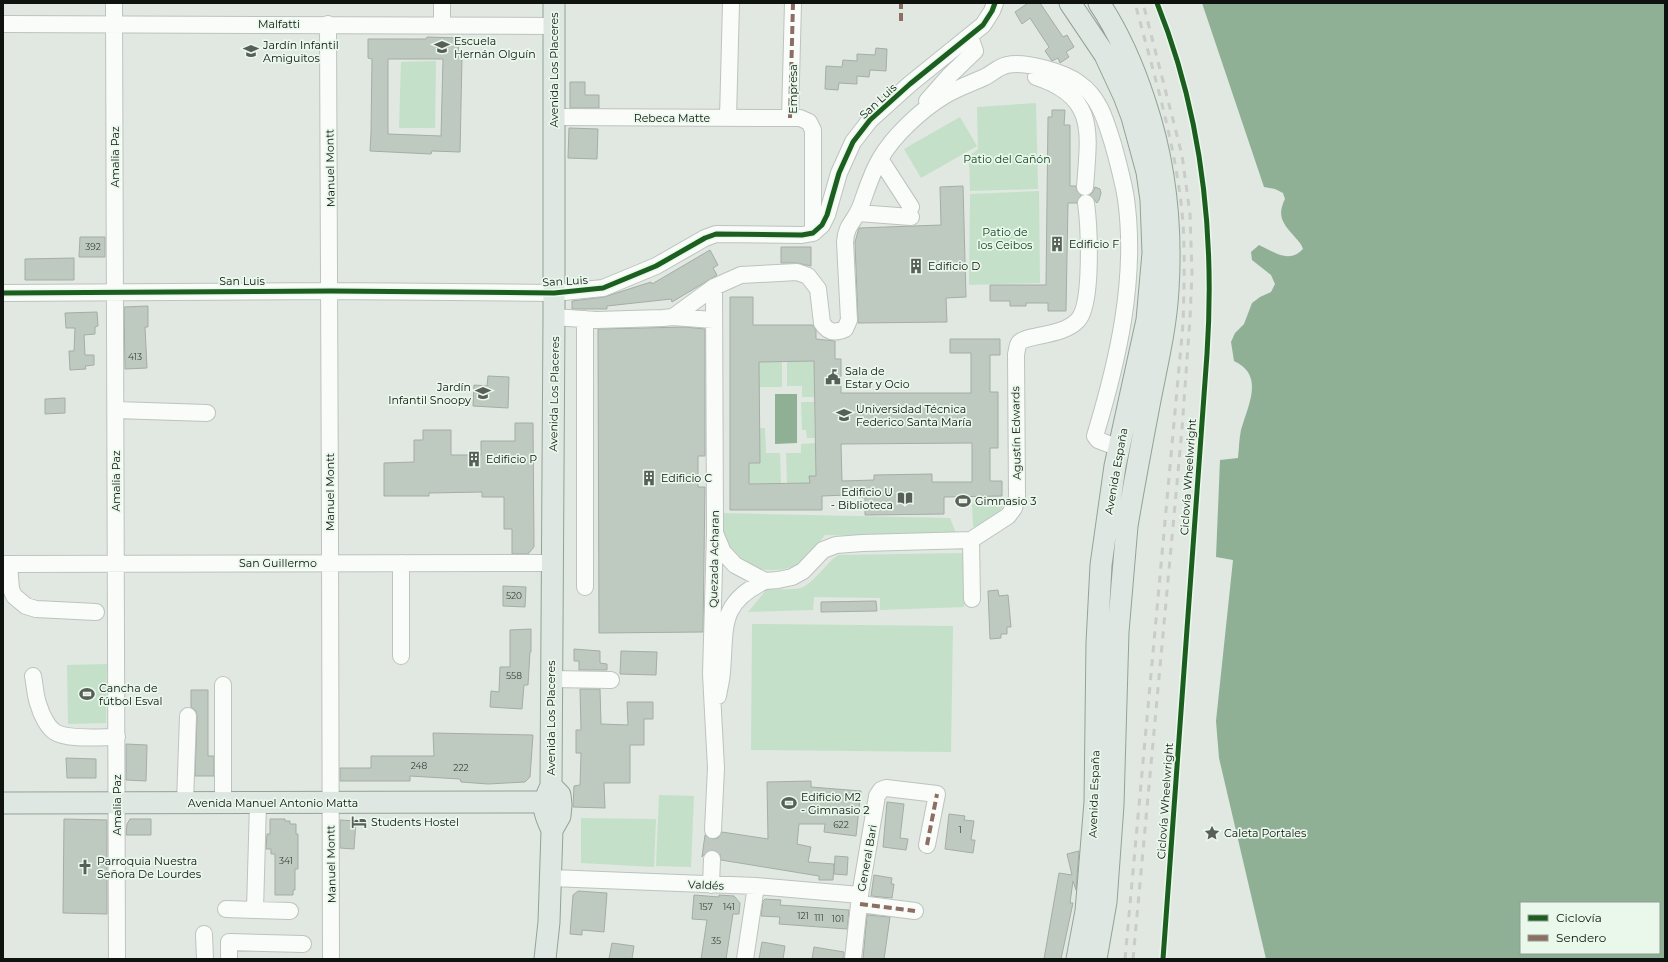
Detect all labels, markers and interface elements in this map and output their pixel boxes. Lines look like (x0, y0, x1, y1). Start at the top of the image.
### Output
street label: Avenida Los Placeres (547, 12, 561, 128)
street label: Malfatti (258, 17, 300, 31)
place label: Escuela Hernán Olguín (454, 34, 536, 61)
place label: Jardín Infantil Amiguitos (262, 38, 339, 65)
school or university icon: Escuela Hernán Olguín (433, 38, 451, 56)
school or university icon: Jardín Infantil Amiguitos (242, 42, 260, 60)
street label: Empresa (786, 64, 800, 114)
street label: San Luis (857, 80, 900, 122)
street label: Rebeca Matte (634, 111, 711, 125)
street label: Amalia Paz (108, 126, 122, 188)
street label: Manuel Montt (322, 128, 338, 207)
park label: Patio del Cañón (963, 152, 1051, 166)
park label: Patio de los Ceibos (978, 225, 1033, 252)
building icon: Edificio F (1048, 235, 1066, 253)
place label: Edificio F (1069, 237, 1119, 251)
house number: 392 (85, 241, 101, 252)
building icon: Edificio D (907, 257, 925, 275)
place label: Edificio D (928, 259, 980, 273)
street label: San Luis (542, 273, 589, 289)
street label: San Luis (219, 274, 265, 288)
street label: Avenida Los Placeres (546, 336, 562, 452)
house number: 413 (128, 351, 142, 362)
place label: Sala de Estar y Ocio (845, 364, 910, 391)
public building icon: Sala de Estar y Ocio (824, 368, 842, 386)
place label: Jardín Infantil Snoopy (388, 380, 471, 407)
school or university icon: Jardín Infantil Snoopy (474, 384, 492, 402)
street label: Agustín Edwards (1008, 385, 1024, 480)
place label: Universidad Técnica Federico Santa María (856, 402, 972, 429)
school or university icon: Universidad Técnica Federico Santa María (835, 406, 853, 424)
street label: Ciclovía Wheelwright (1177, 418, 1199, 536)
street label: Avenida España (1101, 427, 1131, 515)
street label: Amalia Paz (109, 450, 123, 512)
building icon: Edificio P (465, 450, 483, 468)
place label: Edificio P (486, 452, 537, 466)
street label: Manuel Montt (323, 453, 337, 531)
building icon: Edificio C (640, 469, 658, 487)
place label: Edificio C (661, 471, 712, 485)
place label: Edificio U - Biblioteca (831, 485, 893, 512)
library icon: Edificio U - Biblioteca (896, 489, 914, 507)
sports icon: Gimnasio 3 (954, 492, 972, 510)
place label: Gimnasio 3 (975, 494, 1036, 508)
street label: Quezada Acharan (706, 510, 722, 608)
street label: San Guillermo (239, 556, 317, 570)
house number: 520 (506, 590, 522, 601)
street label: Avenida Los Placeres (544, 660, 558, 776)
house number: 558 (506, 670, 522, 681)
place label: Cancha de fútbol Esval (99, 681, 163, 708)
sports icon: Cancha de fútbol Esval (78, 685, 96, 703)
street label: Ciclovía Wheelwright (1154, 742, 1176, 860)
street label: Avenida España (1085, 750, 1103, 838)
house number: 248 (411, 760, 428, 771)
house number: 222 (453, 762, 469, 773)
street label: Amalia Paz (110, 774, 124, 836)
place label: Edificio M2 - Gimnasio 2 (801, 790, 870, 817)
sports icon: Edificio M2 - Gimnasio 2 (780, 794, 798, 812)
street label: Avenida Manuel Antonio Matta (188, 796, 358, 810)
hotel icon: Students Hostel (350, 813, 368, 831)
place label: Students Hostel (371, 815, 459, 829)
house number: 622 (833, 819, 849, 830)
street label: General Bari (854, 823, 880, 892)
street label: Manuel Montt (323, 824, 339, 903)
house number: 1 (958, 824, 962, 835)
place icon: Caleta Portales (1203, 824, 1221, 842)
place label: Caleta Portales (1224, 826, 1307, 840)
place label: Parroquia Nuestra Señora De Lourdes (97, 854, 202, 881)
house number: 341 (279, 855, 293, 866)
church icon: Parroquia Nuestra Señora De Lourdes (76, 858, 94, 876)
street label: Valdés (688, 877, 725, 893)
house number: 157 (699, 901, 713, 912)
house number: 141 (723, 901, 735, 912)
legend (1520, 902, 1660, 954)
house number: 121 (797, 910, 809, 921)
text: Ciclovía (1556, 910, 1602, 925)
house number: 111 (814, 912, 824, 923)
house number: 101 (832, 913, 844, 924)
text: Sendero (1556, 930, 1606, 945)
house number: 35 (711, 935, 721, 946)

